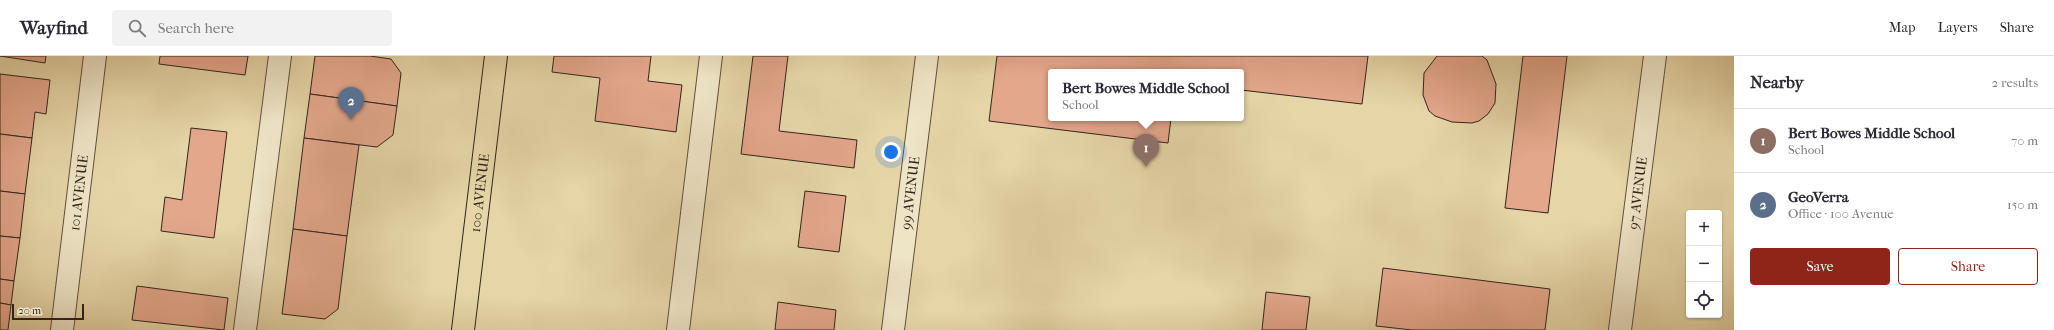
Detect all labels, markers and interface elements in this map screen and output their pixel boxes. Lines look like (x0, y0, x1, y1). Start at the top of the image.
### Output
search box (112, 10, 392, 46)
text: Wayfind (20, 17, 88, 39)
icon: search (126, 17, 148, 39)
text: Search here (158, 19, 234, 37)
text: Map (1889, 19, 1916, 36)
text: Layers (1938, 19, 1978, 36)
text: Share (2000, 19, 2034, 36)
popup (1048, 69, 1244, 121)
text: Nearby (1750, 72, 1804, 92)
text: 2 results (1992, 75, 2038, 90)
text: Bert Bowes Middle School (1062, 79, 1230, 97)
pin: 2 (338, 87, 364, 120)
text: School (1062, 97, 1099, 112)
text: Bert Bowes Middle School (1788, 124, 1955, 142)
text: 1 (1761, 133, 1765, 148)
text: 70 m (2011, 133, 2038, 148)
pin: 1 (1133, 134, 1159, 167)
your location (881, 142, 901, 162)
text: School (1788, 142, 1824, 157)
street label: 100 AVENUE (466, 152, 493, 233)
street label: 101 AVENUE (65, 154, 92, 232)
street label: 99 AVENUE (897, 155, 923, 231)
street label: 97 AVENUE (1624, 155, 1651, 230)
text: GeoVerra (1788, 188, 1849, 206)
text: 2 (1760, 197, 1766, 212)
text: 150 m (2007, 197, 2038, 212)
text: Office · 100 Avenue (1788, 206, 1894, 221)
map controls (1686, 210, 1722, 318)
button: + (1686, 210, 1722, 246)
button: − (1686, 246, 1722, 282)
button: Save (1750, 248, 1890, 285)
button: Share (1898, 248, 2038, 285)
button: locate (1686, 282, 1722, 318)
scale bar (12, 302, 84, 321)
text: 20 m (18, 304, 41, 317)

